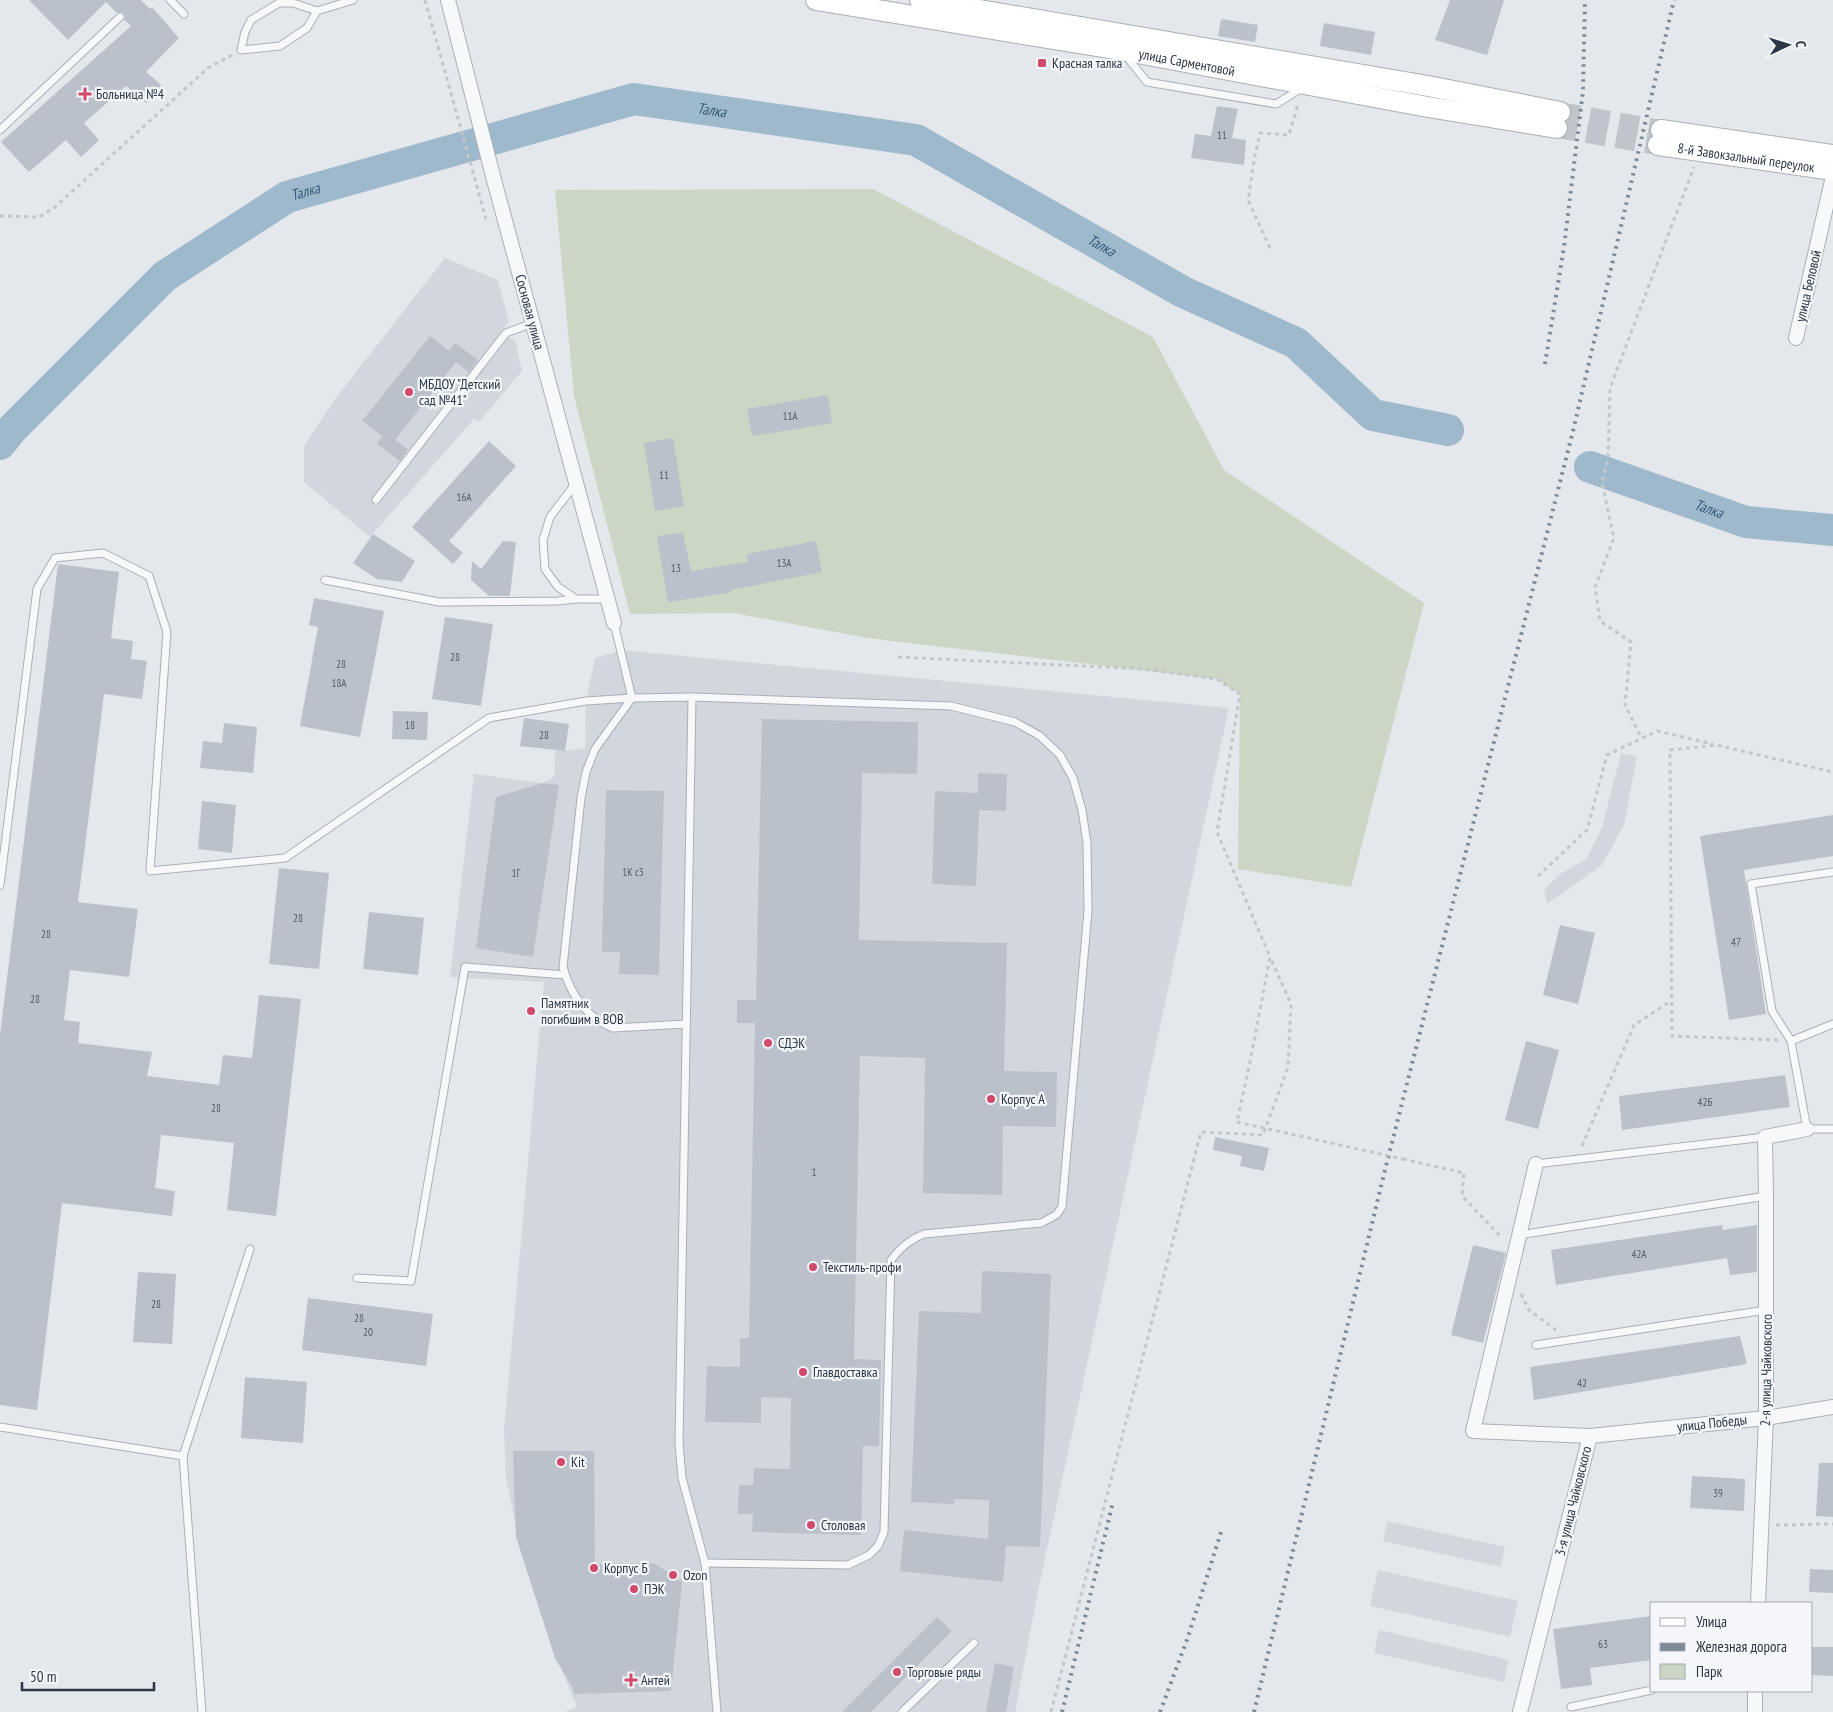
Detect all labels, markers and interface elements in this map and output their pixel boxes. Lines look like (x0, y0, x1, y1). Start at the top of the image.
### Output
north arrow (1763, 20, 1813, 70)
text: С (1792, 40, 1810, 49)
street label: улица Сарментовой (1137, 44, 1236, 80)
place label: Красная талка (1052, 54, 1122, 72)
marker: Красная талка (1036, 57, 1048, 69)
place label: Больница №4 (96, 85, 165, 103)
marker: Больница №4 (78, 87, 92, 101)
water label: Талка (696, 98, 729, 121)
house number: 11 (1217, 128, 1227, 142)
street label: 8-й Завокзальный переулок (1676, 139, 1816, 176)
water label: Талка (289, 178, 323, 204)
water label: Талка (1084, 230, 1120, 261)
street label: улица Беловой (1791, 248, 1825, 324)
street label: Сосновая улица (511, 272, 549, 352)
place label: МБДОУ "Детский сад №41" (419, 375, 500, 409)
marker: МБДОУ "Детский сад №41" (403, 386, 415, 398)
house number: 11А (782, 409, 798, 423)
house number: 11 (659, 468, 669, 482)
house number: 16А (456, 490, 472, 504)
water label: Талка (1692, 495, 1727, 523)
house number: 13А (776, 556, 792, 570)
house number: 13 (671, 561, 681, 575)
house number: 28 (450, 650, 460, 664)
house number: 28 (336, 657, 346, 671)
house number: 18А (331, 676, 347, 690)
house number: 18 (405, 718, 415, 732)
house number: 28 (539, 728, 549, 742)
house number: 1К с3 (622, 865, 644, 879)
house number: 1Г (512, 866, 522, 880)
house number: 28 (293, 911, 303, 925)
house number: 28 (41, 927, 51, 941)
house number: 47 (1731, 935, 1741, 949)
house number: 28 (30, 992, 40, 1006)
place label: Памятник погибшим в ВОВ (541, 994, 624, 1028)
marker: Памятник погибшим в ВОВ (525, 1005, 537, 1017)
place label: СДЭК (778, 1034, 805, 1052)
marker: СДЭК (762, 1037, 774, 1049)
place label: Корпус А (1001, 1090, 1045, 1108)
marker: Корпус А (985, 1093, 997, 1105)
house number: 42Б (1698, 1095, 1713, 1109)
house number: 28 (211, 1101, 221, 1115)
house number: 1 (812, 1165, 817, 1179)
house number: 42А (1631, 1247, 1647, 1261)
place label: Текстиль-профи (823, 1258, 901, 1276)
marker: Текстиль-профи (807, 1261, 819, 1273)
house number: 28 (151, 1297, 161, 1311)
house number: 28 (354, 1311, 364, 1325)
street label: 2-я улица Чайковского (1756, 1314, 1776, 1426)
house number: 20 (363, 1325, 373, 1339)
place label: Главдоставка (813, 1363, 878, 1381)
marker: Главдоставка (797, 1366, 809, 1378)
house number: 42 (1577, 1376, 1587, 1390)
street label: улица Победы (1676, 1410, 1748, 1436)
street label: 3-я улица Чайковского (1551, 1444, 1595, 1558)
place label: Kit (571, 1453, 585, 1471)
marker: Kit (555, 1456, 567, 1468)
house number: 39 (1713, 1486, 1723, 1500)
place label: Столовая (821, 1516, 865, 1534)
marker: Столовая (805, 1519, 817, 1531)
place label: Корпус Б (604, 1559, 648, 1577)
marker: Корпус Б (588, 1562, 600, 1574)
place label: Ozon (683, 1566, 708, 1584)
marker: Ozon (667, 1569, 679, 1581)
place label: ПЭК (644, 1580, 665, 1598)
marker: ПЭК (628, 1583, 640, 1595)
legend (1650, 1602, 1813, 1692)
text: Улица (1696, 1612, 1727, 1631)
house number: 63 (1598, 1637, 1608, 1651)
text: Железная дорога (1695, 1637, 1787, 1656)
scale bar (22, 1660, 155, 1692)
text: Парк (1696, 1662, 1722, 1681)
place label: Торговые ряды (907, 1663, 981, 1681)
marker: Торговые ряды (891, 1666, 903, 1678)
text: 50 m (30, 1667, 56, 1686)
place label: Антей (641, 1671, 670, 1689)
marker: Антей (625, 1674, 637, 1686)

